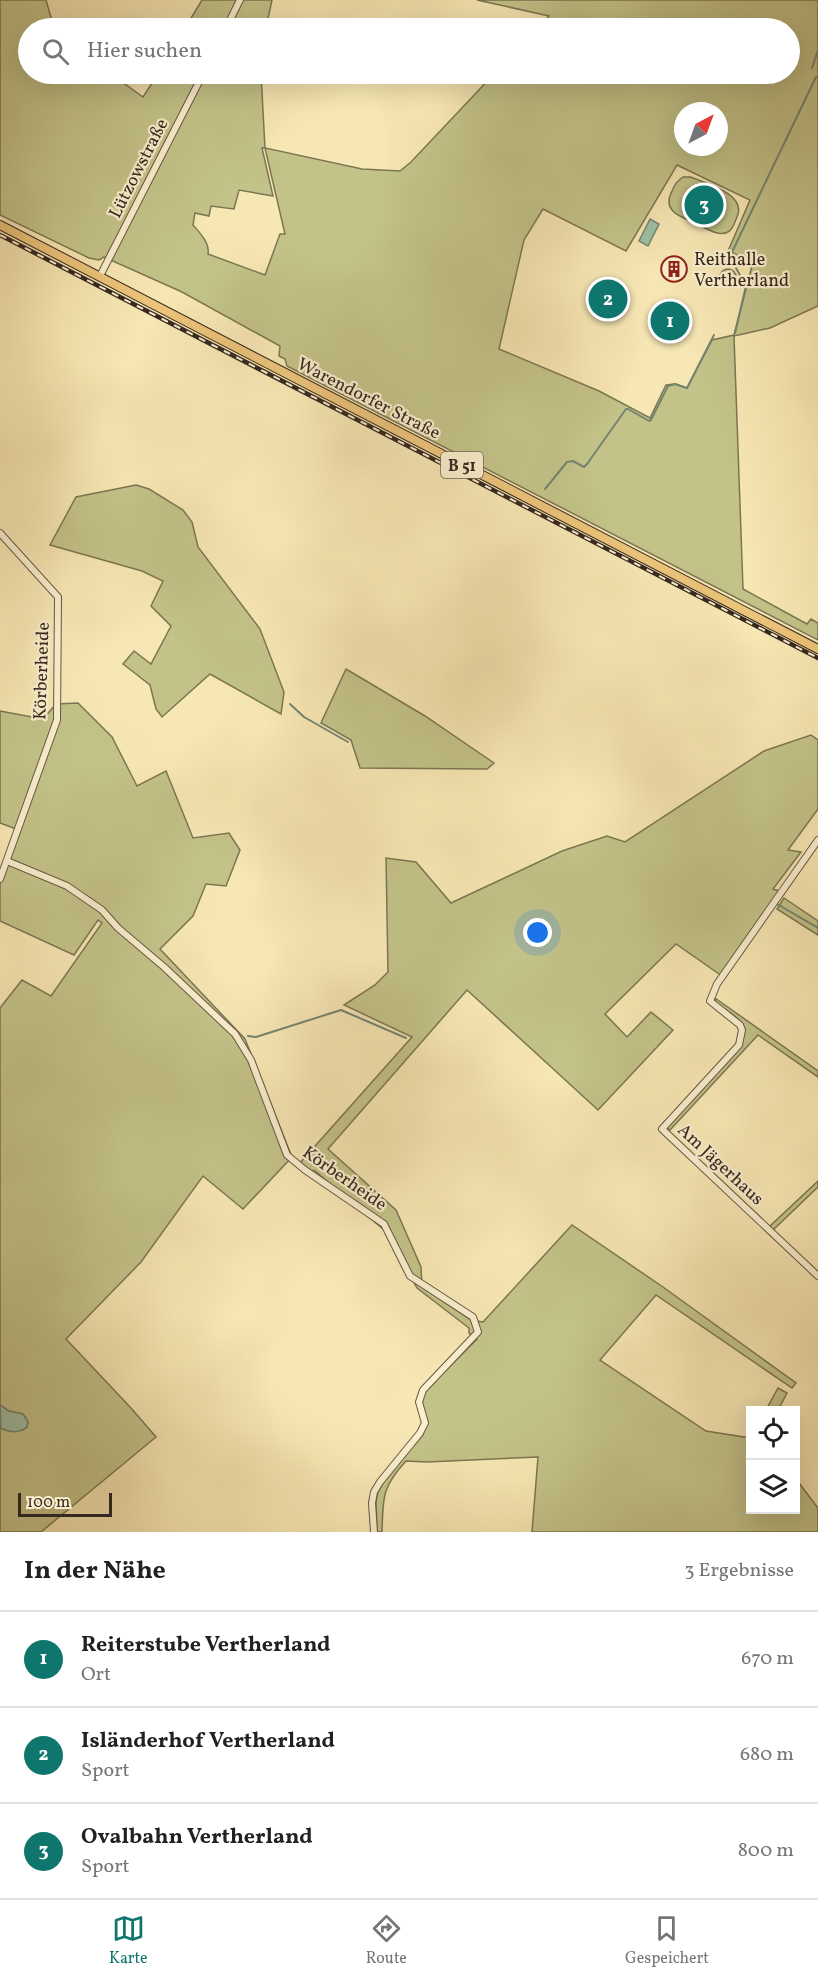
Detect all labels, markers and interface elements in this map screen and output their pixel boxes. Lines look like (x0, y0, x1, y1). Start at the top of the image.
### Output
search box (18, 18, 800, 84)
icon: search (39, 35, 72, 68)
text: Hier suchen (87, 36, 202, 67)
north arrow (674, 102, 728, 156)
street label: Lützowstraße (104, 115, 175, 223)
pin: 3 (684, 182, 724, 228)
place label: Reithalle Vertherland (694, 248, 789, 294)
building icon: Reithalle Vertherland (659, 254, 689, 284)
pin: 2 (588, 276, 628, 322)
pin: 1 (650, 298, 690, 344)
street label: Warendorfer Straße (292, 352, 444, 446)
road number: B 51 (441, 452, 483, 478)
street label: Körberheide (28, 622, 57, 720)
your location (523, 918, 552, 947)
street label: Am Jägerhaus (671, 1118, 769, 1212)
street label: Körberheide (297, 1141, 391, 1218)
map controls (746, 1406, 800, 1514)
button: locate (746, 1406, 800, 1460)
button: layers (746, 1460, 800, 1514)
scale bar (18, 1490, 112, 1518)
text: 100 m (27, 1492, 70, 1514)
text: In der Nähe (24, 1553, 166, 1589)
text: 3 Ergebnisse (684, 1557, 794, 1585)
text: Reiterstube Vertherland (81, 1630, 331, 1661)
text: 1 (39, 1645, 48, 1673)
text: 670 m (741, 1645, 794, 1673)
text: Ort (81, 1661, 111, 1689)
text: Isländerhof Vertherland (81, 1726, 335, 1757)
text: 2 (38, 1741, 49, 1769)
text: 680 m (740, 1741, 794, 1769)
text: Sport (81, 1757, 130, 1785)
text: Ovalbahn Vertherland (81, 1822, 313, 1853)
text: 3 (38, 1837, 49, 1865)
text: 800 m (738, 1837, 794, 1865)
text: Sport (81, 1853, 130, 1881)
tab: Karte (109, 1912, 148, 1970)
tab: Route (366, 1912, 407, 1970)
tab: Gespeichert (625, 1912, 709, 1970)

